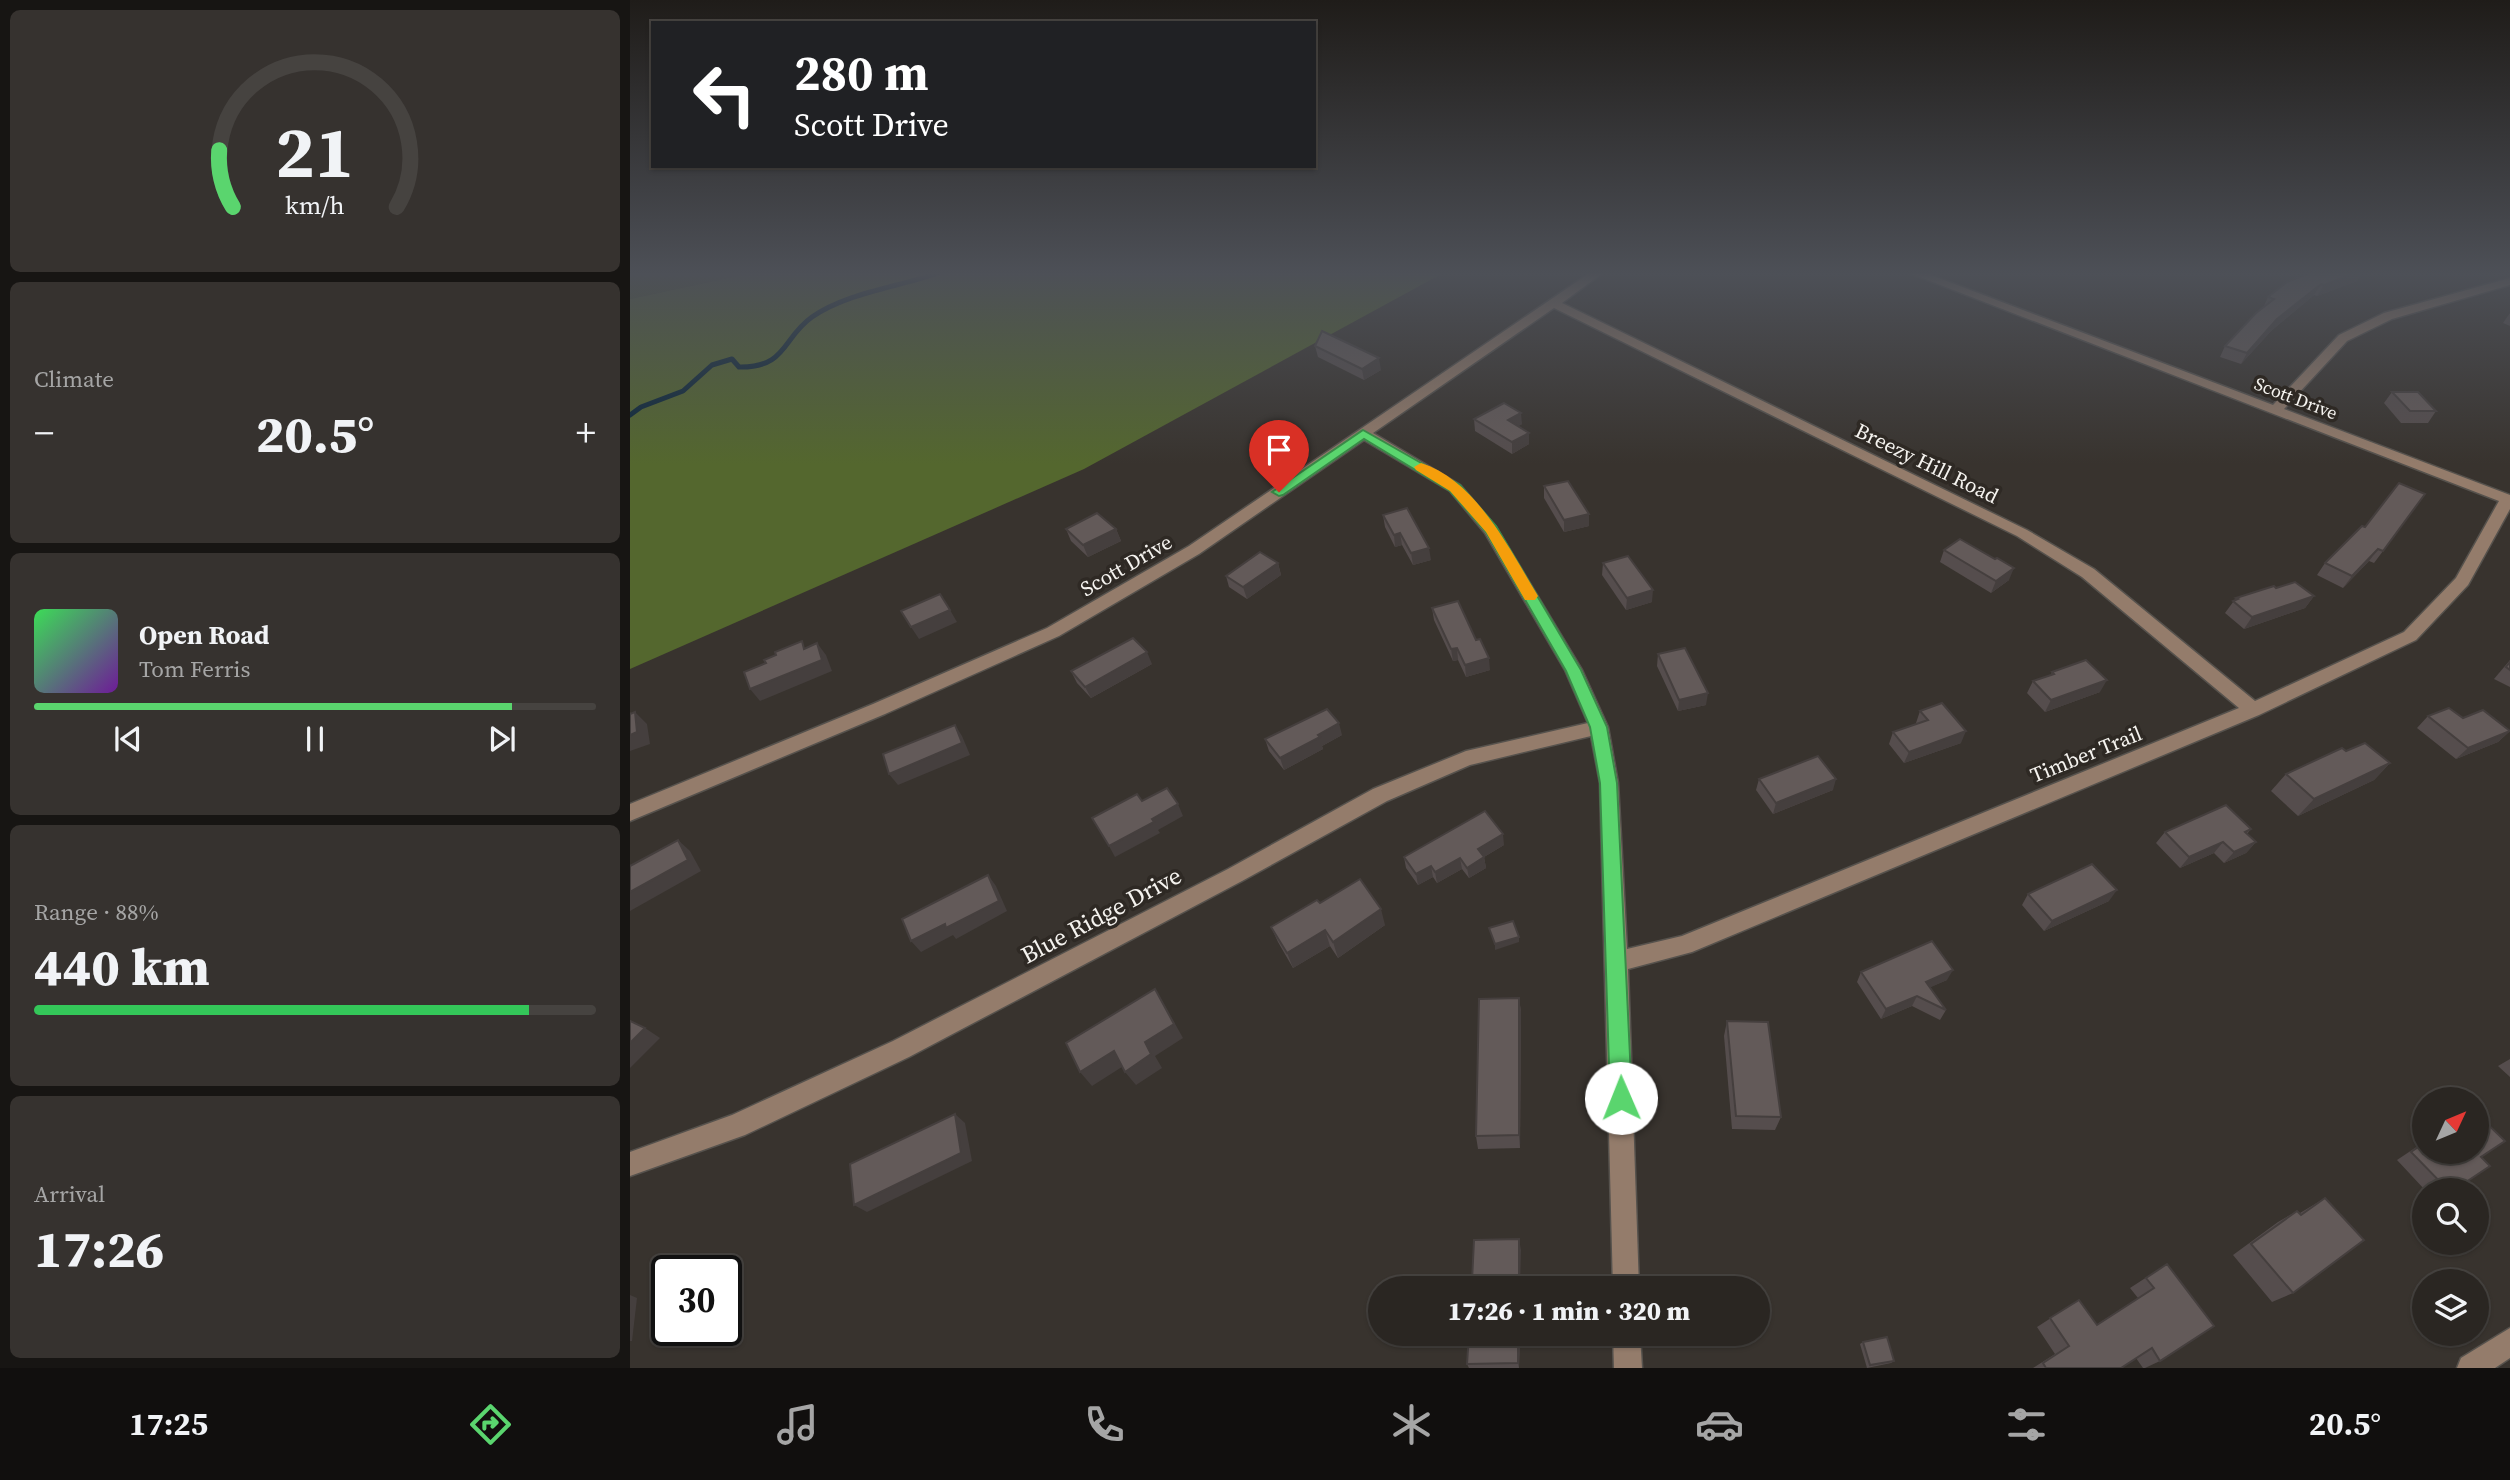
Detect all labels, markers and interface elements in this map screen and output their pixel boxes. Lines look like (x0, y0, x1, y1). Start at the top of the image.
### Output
text: 280 m (794, 39, 929, 106)
icon: left (679, 49, 770, 140)
text: 21 (276, 102, 354, 201)
text: Scott Drive (794, 103, 949, 147)
text: km/h (285, 188, 345, 222)
text: Climate (34, 363, 114, 395)
street label: Scott Drive (2251, 371, 2341, 425)
text: 20.5° (256, 398, 374, 469)
text: − (34, 407, 54, 459)
text: + (576, 407, 596, 459)
street label: Breezy Hill Road (1850, 416, 2004, 510)
pin (1249, 420, 1309, 492)
icon: arrive (1260, 431, 1298, 469)
street label: Scott Drive (1075, 527, 1177, 603)
text: Open Road (139, 617, 270, 653)
text: Tom Ferris (139, 653, 250, 685)
street label: Timber Trail (2026, 718, 2146, 790)
icon: previous (109, 720, 147, 758)
icon: pause (296, 720, 334, 758)
icon: next (483, 720, 521, 758)
street label: Blue Ridge Drive (1015, 859, 1187, 971)
text: Range · 88% (34, 896, 159, 928)
text: 440 km (34, 931, 210, 1002)
position arrow (1584, 1061, 1658, 1135)
north arrow (2412, 1087, 2488, 1164)
map controls (2412, 1087, 2489, 1346)
text: Arrival (34, 1178, 105, 1210)
button: search (2412, 1178, 2489, 1255)
text: 17:26 (34, 1213, 164, 1284)
speed limit sign: 30 (651, 1255, 742, 1346)
button: layers (2412, 1269, 2489, 1346)
text: 17:26 · 1 min · 320 m (1448, 1293, 1690, 1329)
icon: directions (466, 1400, 515, 1449)
icon: music (773, 1400, 822, 1449)
icon: phone (1080, 1400, 1129, 1449)
icon: climate (1387, 1400, 1436, 1449)
icon: car (1695, 1400, 1744, 1449)
icon: filters (2002, 1400, 2051, 1449)
text: 17:25 (129, 1402, 208, 1446)
text: 20.5° (2309, 1402, 2381, 1446)

